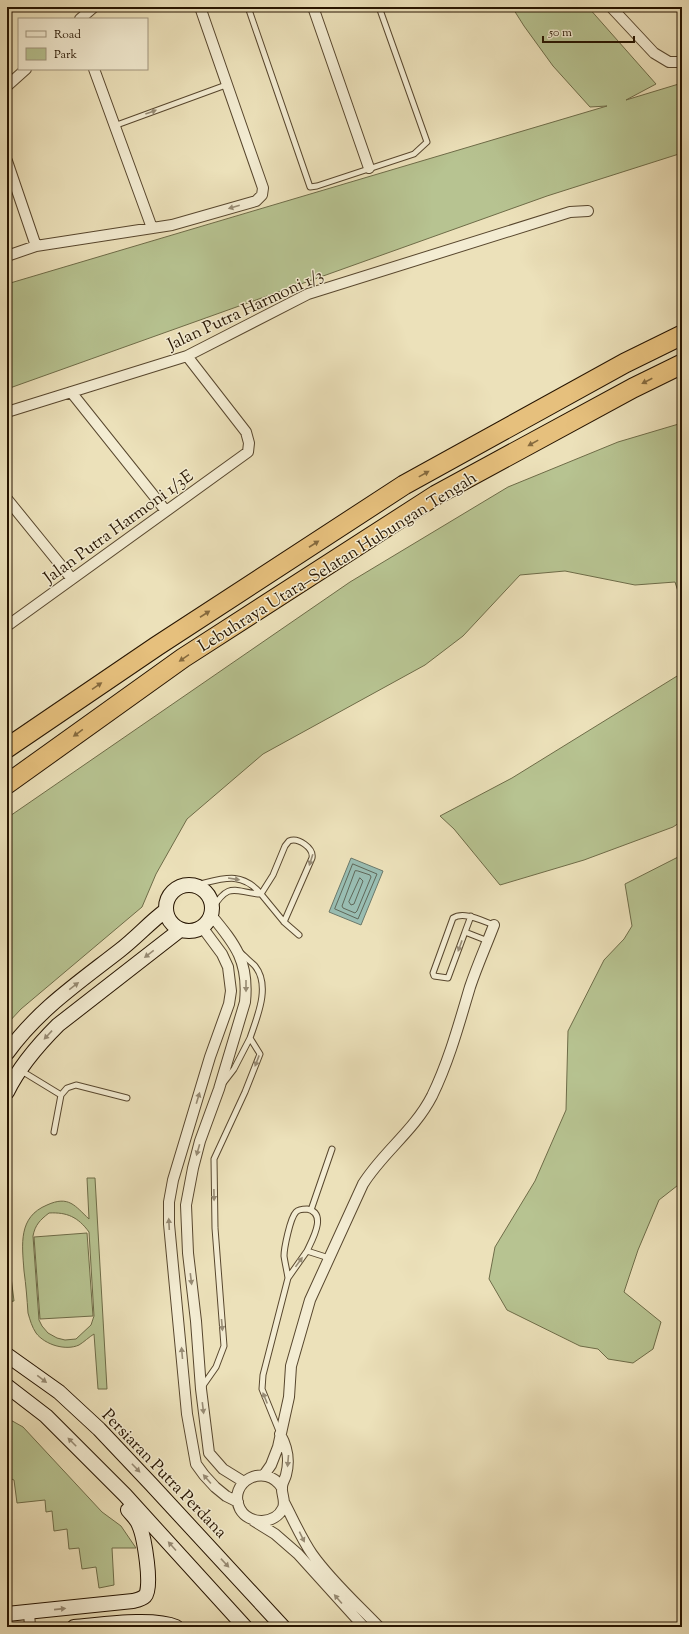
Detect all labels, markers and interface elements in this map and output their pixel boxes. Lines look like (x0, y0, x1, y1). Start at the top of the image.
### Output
legend (18, 18, 148, 70)
scale bar (543, 18, 634, 44)
text: 50 m (548, 24, 572, 42)
text: Road (54, 26, 81, 44)
text: Park (54, 46, 77, 64)
one-way arrow (145, 109, 157, 115)
one-way arrow (227, 204, 239, 210)
street label: Jalan Putra Harmoni 1/3 (163, 264, 328, 358)
one-way arrow (641, 378, 653, 385)
one-way arrow (527, 440, 538, 446)
street label: Jalan Putra Harmoni 1/3E (39, 465, 199, 591)
street label: Lebuhraya Utara–Selatan Hubungan Tengah (194, 467, 482, 659)
one-way arrow (418, 471, 430, 478)
one-way arrow (308, 540, 320, 547)
one-way arrow (199, 611, 211, 618)
one-way arrow (178, 654, 189, 662)
one-way arrow (92, 682, 102, 690)
one-way arrow (72, 729, 83, 737)
one-way arrow (308, 854, 314, 866)
one-way arrow (228, 876, 240, 882)
one-way arrow (457, 940, 463, 952)
one-way arrow (144, 949, 155, 958)
one-way arrow (243, 980, 249, 993)
one-way arrow (68, 982, 79, 990)
one-way arrow (43, 1030, 53, 1040)
one-way arrow (254, 1055, 260, 1067)
one-way arrow (195, 1092, 201, 1104)
one-way arrow (195, 1144, 201, 1156)
one-way arrow (211, 1189, 218, 1201)
one-way arrow (166, 1218, 173, 1230)
one-way arrow (295, 1257, 303, 1267)
one-way arrow (188, 1273, 194, 1285)
one-way arrow (219, 1319, 226, 1331)
one-way arrow (179, 1347, 185, 1359)
one-way arrow (36, 1375, 47, 1383)
one-way arrow (262, 1393, 268, 1404)
one-way arrow (200, 1402, 206, 1414)
street label: Persiaran Putra Perdana (95, 1404, 232, 1544)
one-way arrow (67, 1437, 77, 1447)
one-way arrow (284, 1454, 291, 1467)
one-way arrow (131, 1463, 141, 1473)
one-way arrow (203, 1473, 212, 1484)
one-way arrow (299, 1531, 305, 1543)
one-way arrow (168, 1542, 177, 1551)
one-way arrow (220, 1558, 230, 1568)
one-way arrow (333, 1593, 342, 1604)
one-way arrow (54, 1605, 66, 1612)

